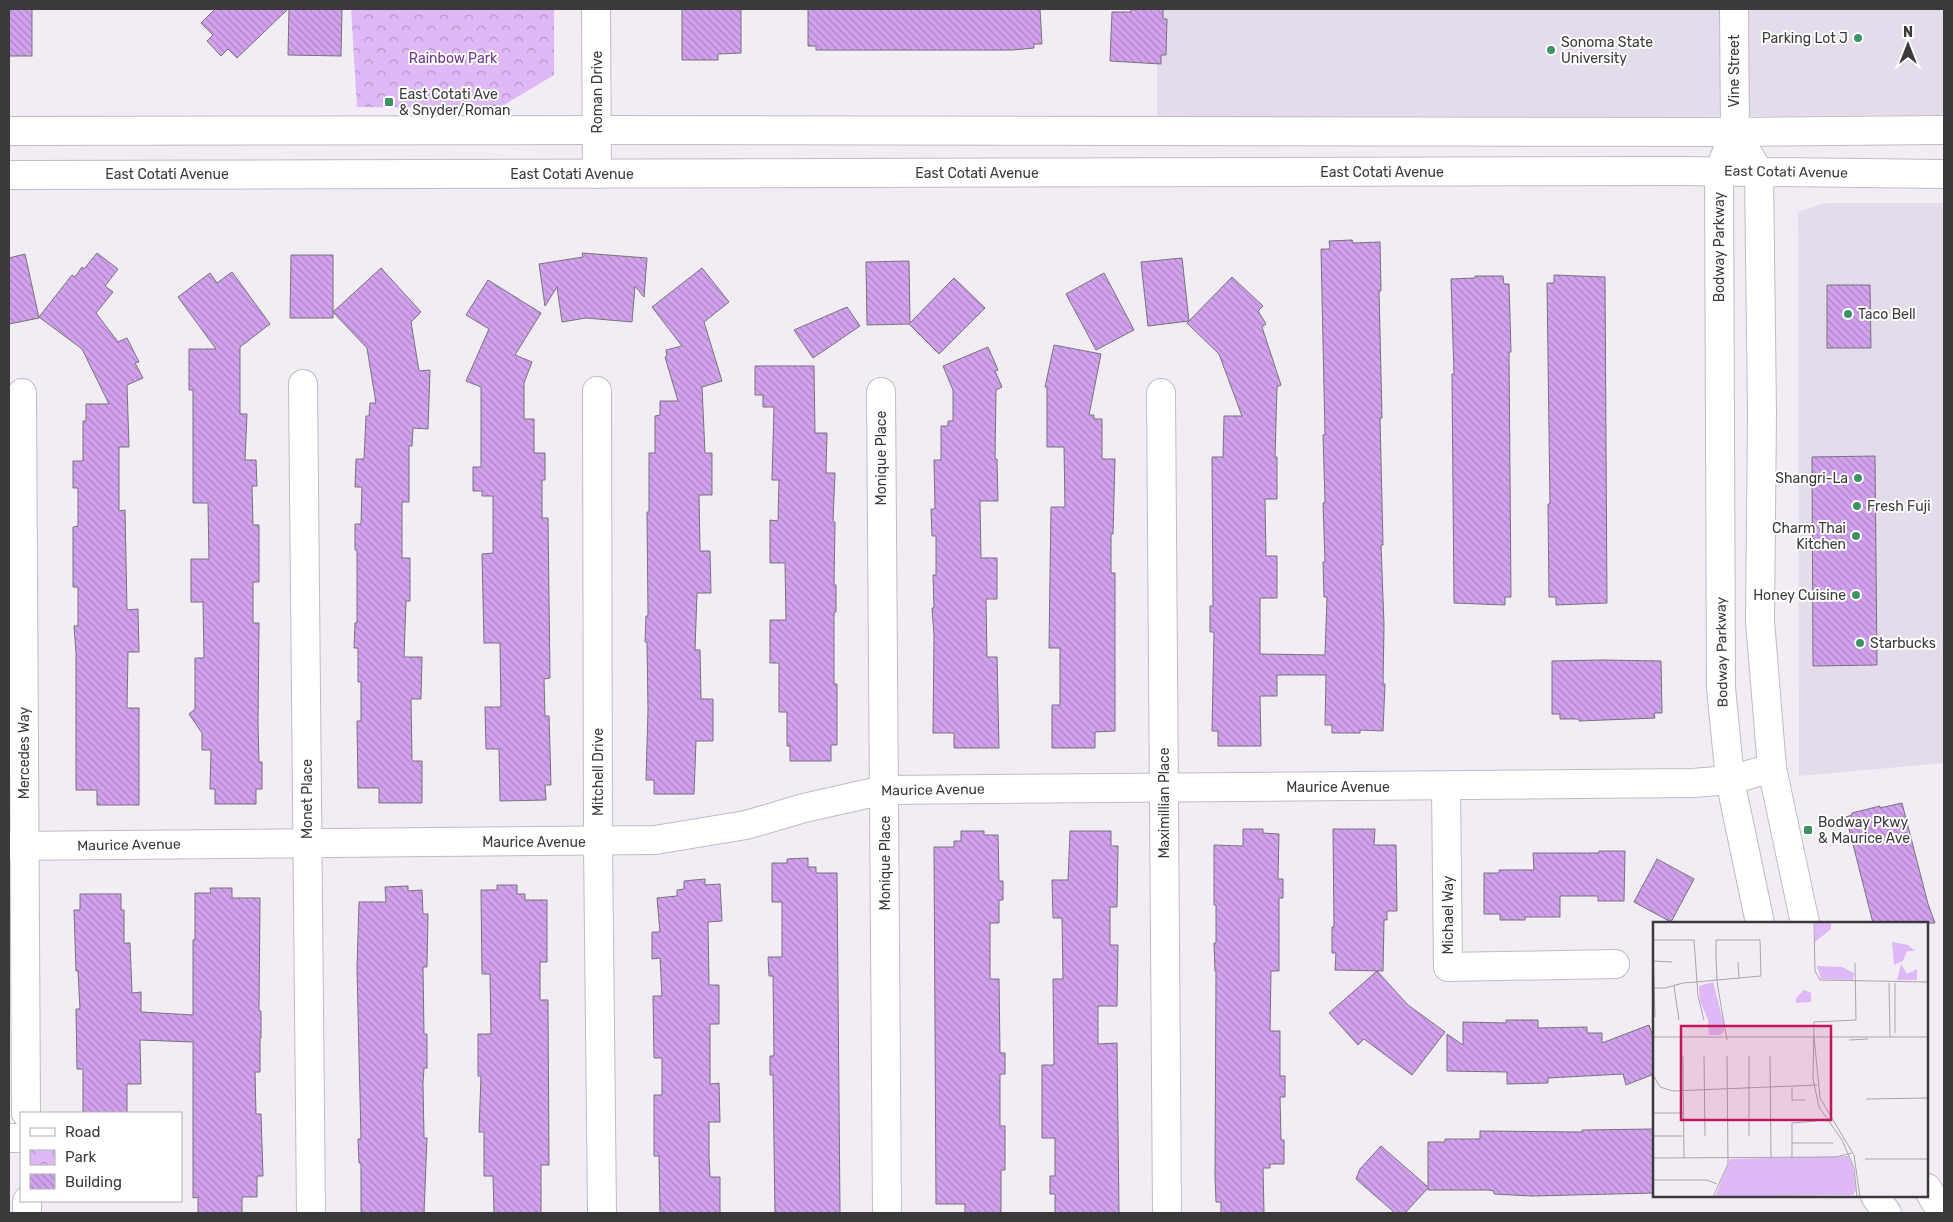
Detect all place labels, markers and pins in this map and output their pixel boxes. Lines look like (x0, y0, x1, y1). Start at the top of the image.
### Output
place label: Parking Lot J (1762, 30, 1848, 47)
marker: Parking Lot J (1852, 32, 1864, 44)
place label: Sonoma State University (1561, 34, 1653, 67)
marker: Sonoma State University (1545, 44, 1557, 56)
place label: East Cotati Ave & Snyder/Roman (399, 86, 510, 119)
marker: East Cotati Ave & Snyder/Roman (383, 96, 395, 108)
place label: Taco Bell (1858, 306, 1916, 323)
marker: Taco Bell (1842, 308, 1854, 320)
place label: Shangri-La (1775, 470, 1848, 487)
marker: Shangri-La (1852, 472, 1864, 484)
place label: Fresh Fuji (1867, 498, 1931, 515)
marker: Fresh Fuji (1851, 500, 1863, 512)
place label: Charm Thai Kitchen (1772, 520, 1846, 553)
marker: Charm Thai Kitchen (1850, 530, 1862, 542)
place label: Honey Cuisine (1753, 587, 1846, 604)
marker: Honey Cuisine (1850, 589, 1862, 601)
place label: Starbucks (1870, 635, 1936, 652)
marker: Starbucks (1854, 637, 1866, 649)
place label: Bodway Pkwy & Maurice Ave (1818, 814, 1910, 847)
marker: Bodway Pkwy & Maurice Ave (1802, 824, 1814, 836)

